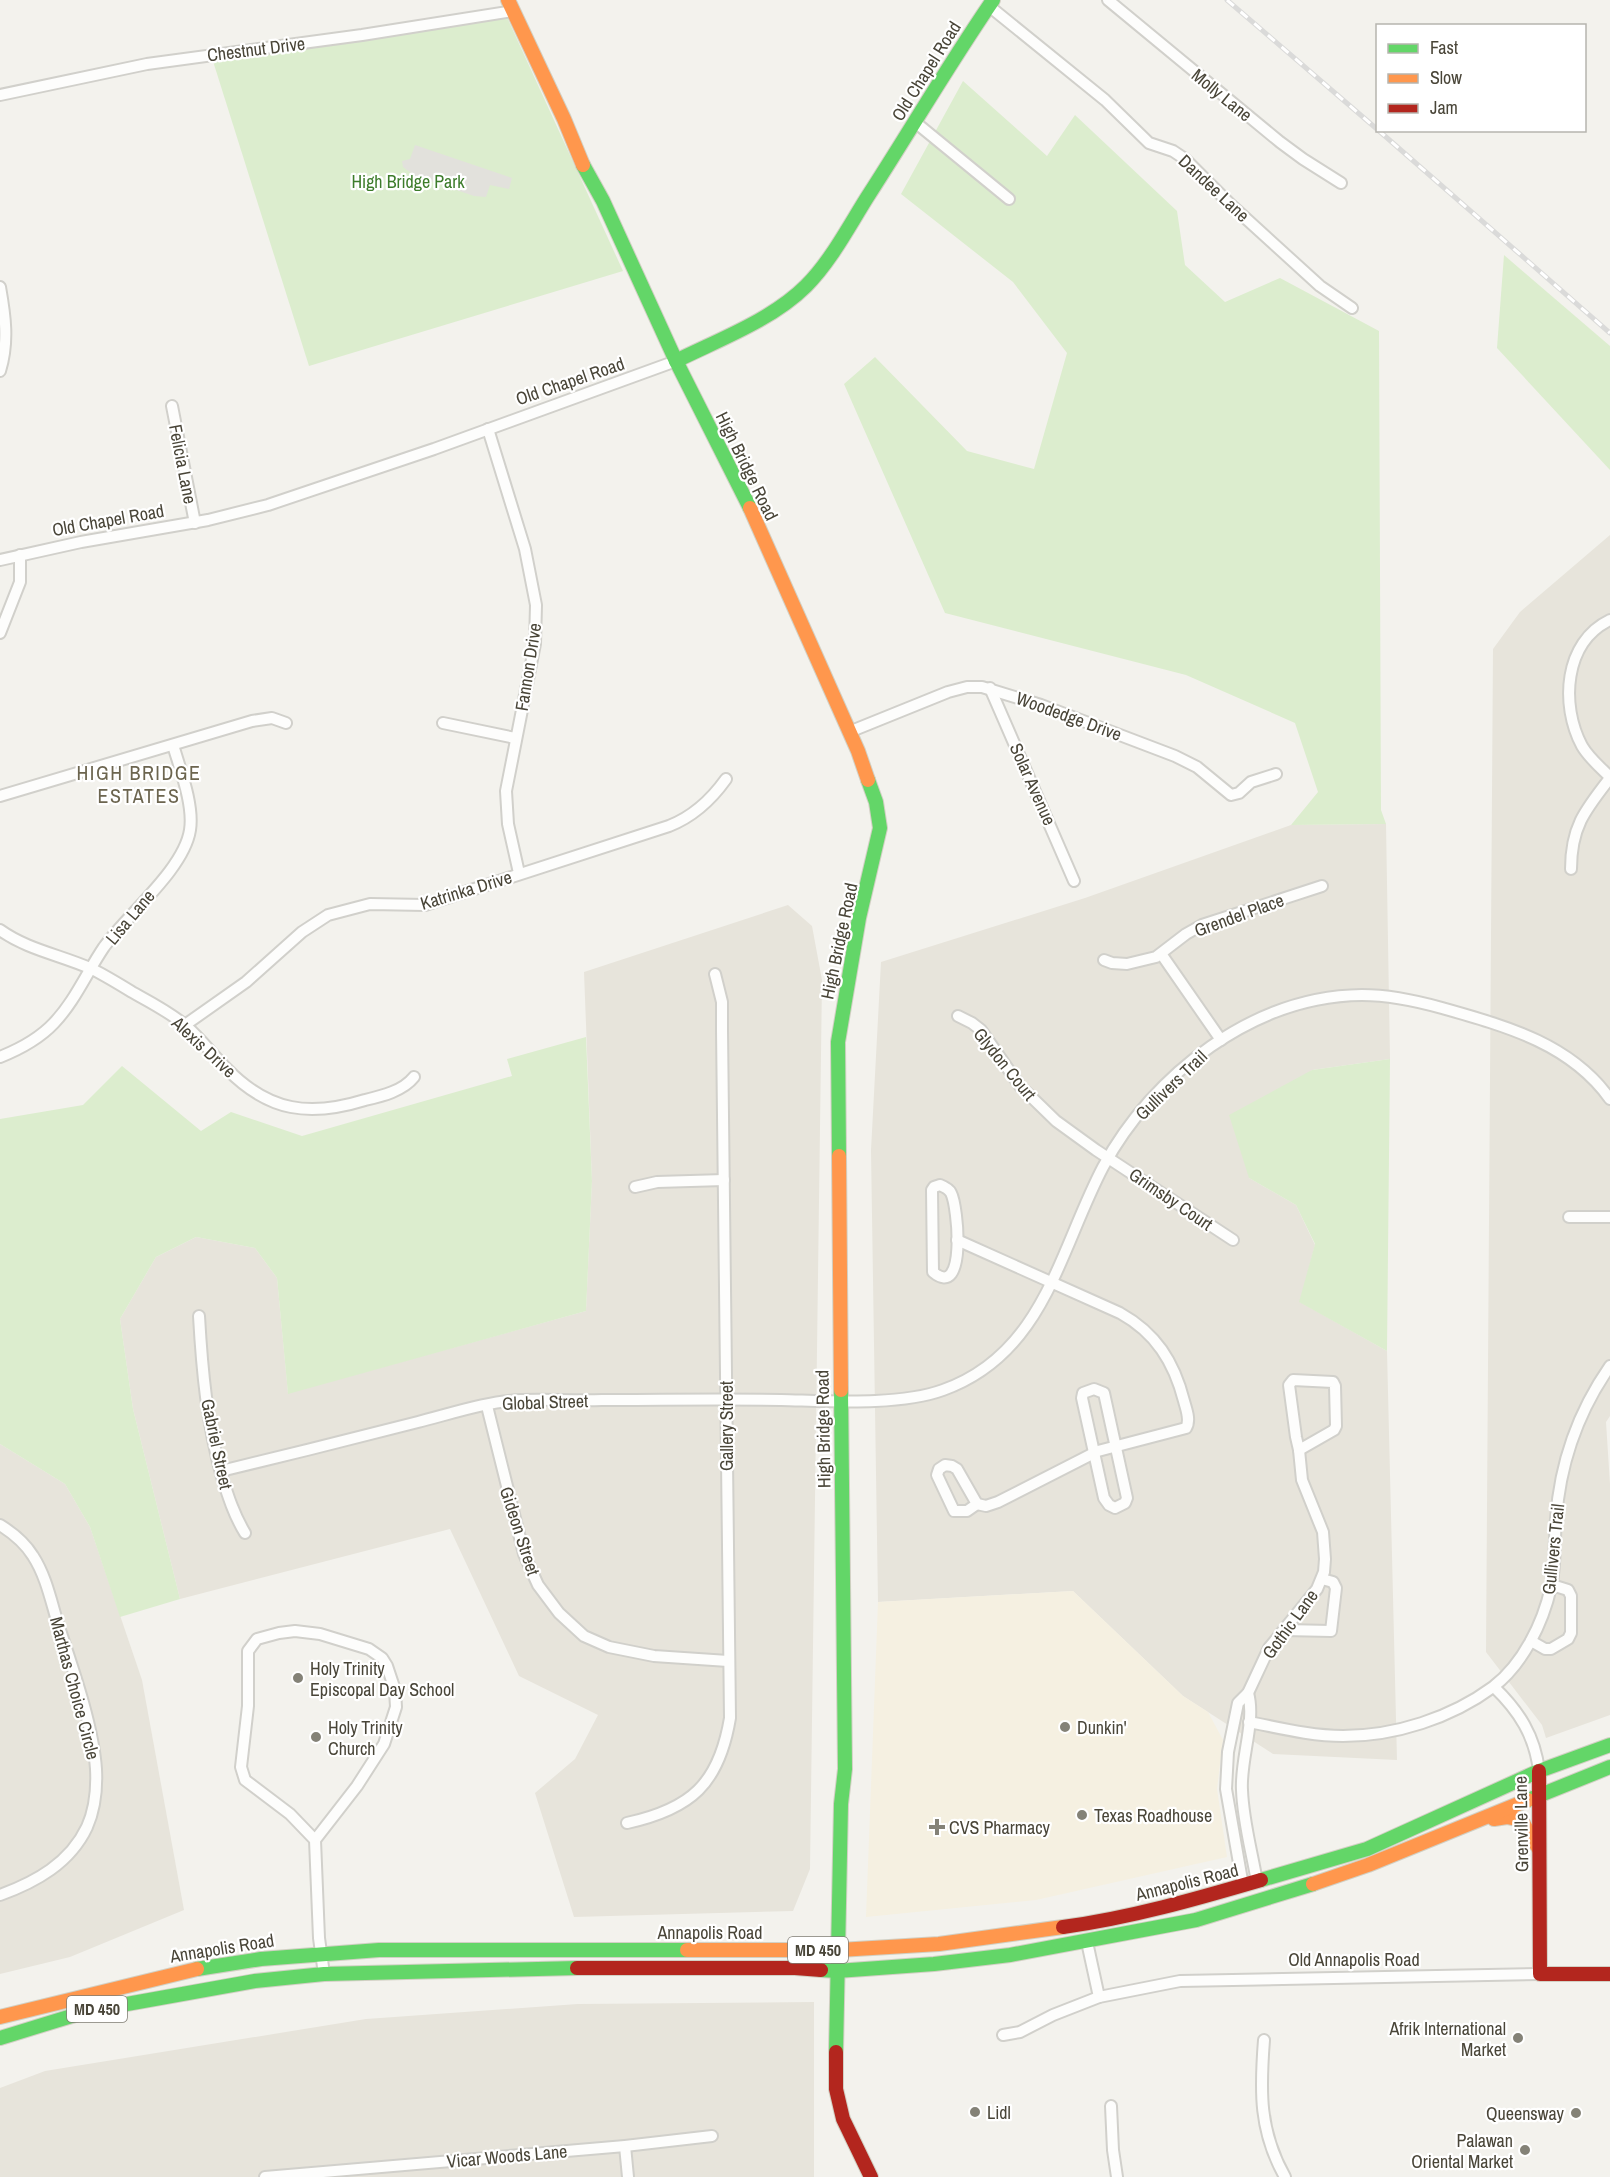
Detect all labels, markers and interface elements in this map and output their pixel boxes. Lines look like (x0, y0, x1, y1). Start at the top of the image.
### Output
street label: Old Chapel Road (885, 16, 967, 126)
legend (1376, 24, 1586, 132)
street label: Chestnut Drive (206, 31, 306, 67)
text: Fast (1430, 35, 1458, 60)
street label: Molly Lane (1186, 63, 1258, 127)
text: Slow (1430, 65, 1462, 90)
text: Jam (1430, 95, 1458, 120)
street label: Dandee Lane (1173, 149, 1255, 227)
park label: High Bridge Park (351, 169, 465, 194)
street label: Old Chapel Road (512, 351, 628, 411)
street label: High Bridge Road (710, 407, 784, 525)
street label: Felicia Lane (163, 422, 203, 506)
street label: Old Chapel Road (50, 498, 166, 542)
street label: Fannon Drive (509, 621, 547, 713)
street label: Woodedge Drive (1013, 685, 1125, 747)
street label: Solar Avenue (1004, 739, 1062, 829)
district label: HIGH BRIDGE ESTATES (77, 759, 201, 809)
street label: Katrinka Drive (417, 864, 515, 916)
street label: High Bridge Road (814, 881, 864, 1001)
street label: Lisa Lane (100, 884, 160, 950)
street label: Grendel Place (1191, 887, 1287, 943)
street label: Alexis Drive (166, 1010, 242, 1083)
street label: Glydon Court (968, 1022, 1042, 1106)
street label: Gullivers Trail (1130, 1044, 1212, 1126)
street label: Grimsby Court (1124, 1162, 1218, 1236)
street label: High Bridge Road (809, 1370, 837, 1488)
street label: Gallery Street (714, 1381, 739, 1471)
street label: Global Street (502, 1388, 588, 1416)
street label: Gabriel Street (195, 1396, 239, 1492)
street label: Gideon Street (494, 1483, 546, 1579)
street label: Gullivers Trail (1536, 1502, 1570, 1596)
street label: Gothic Lane (1256, 1584, 1324, 1664)
street label: Marthas Choice Circle (44, 1614, 106, 1762)
place label: Holy Trinity Episcopal Day School (310, 1656, 454, 1702)
marker: Holy Trinity Episcopal Day School (291, 1671, 305, 1685)
place label: Holy Trinity Church (328, 1715, 403, 1761)
place label: Dunkin' (1077, 1715, 1127, 1740)
marker: Dunkin' (1058, 1720, 1072, 1734)
marker: Holy Trinity Church (309, 1730, 323, 1744)
street label: Grenville Lane (1508, 1776, 1534, 1872)
place label: Texas Roadhouse (1094, 1803, 1212, 1828)
marker: Texas Roadhouse (1075, 1808, 1089, 1822)
place label: CVS Pharmacy (949, 1815, 1051, 1840)
marker: CVS Pharmacy (930, 1820, 944, 1834)
street label: Annapolis Road (1132, 1857, 1241, 1907)
street label: Annapolis Road (656, 1920, 763, 1945)
street label: Annapolis Road (167, 1927, 276, 1969)
road number: MD 450 (788, 1937, 848, 1963)
street label: Old Annapolis Road (1288, 1947, 1420, 1972)
road number: MD 450 (67, 1996, 127, 2022)
place label: Afrik International Market (1388, 2016, 1506, 2062)
marker: Afrik International Market (1511, 2031, 1525, 2045)
place label: Lidl (987, 2100, 1011, 2125)
place label: Queensway (1486, 2101, 1565, 2126)
marker: Lidl (968, 2105, 982, 2119)
marker: Queensway (1569, 2106, 1583, 2120)
place label: Palawan Oriental Market (1411, 2128, 1513, 2174)
street label: Vicar Woods Lane (446, 2138, 568, 2174)
marker: Palawan Oriental Market (1518, 2143, 1532, 2157)

